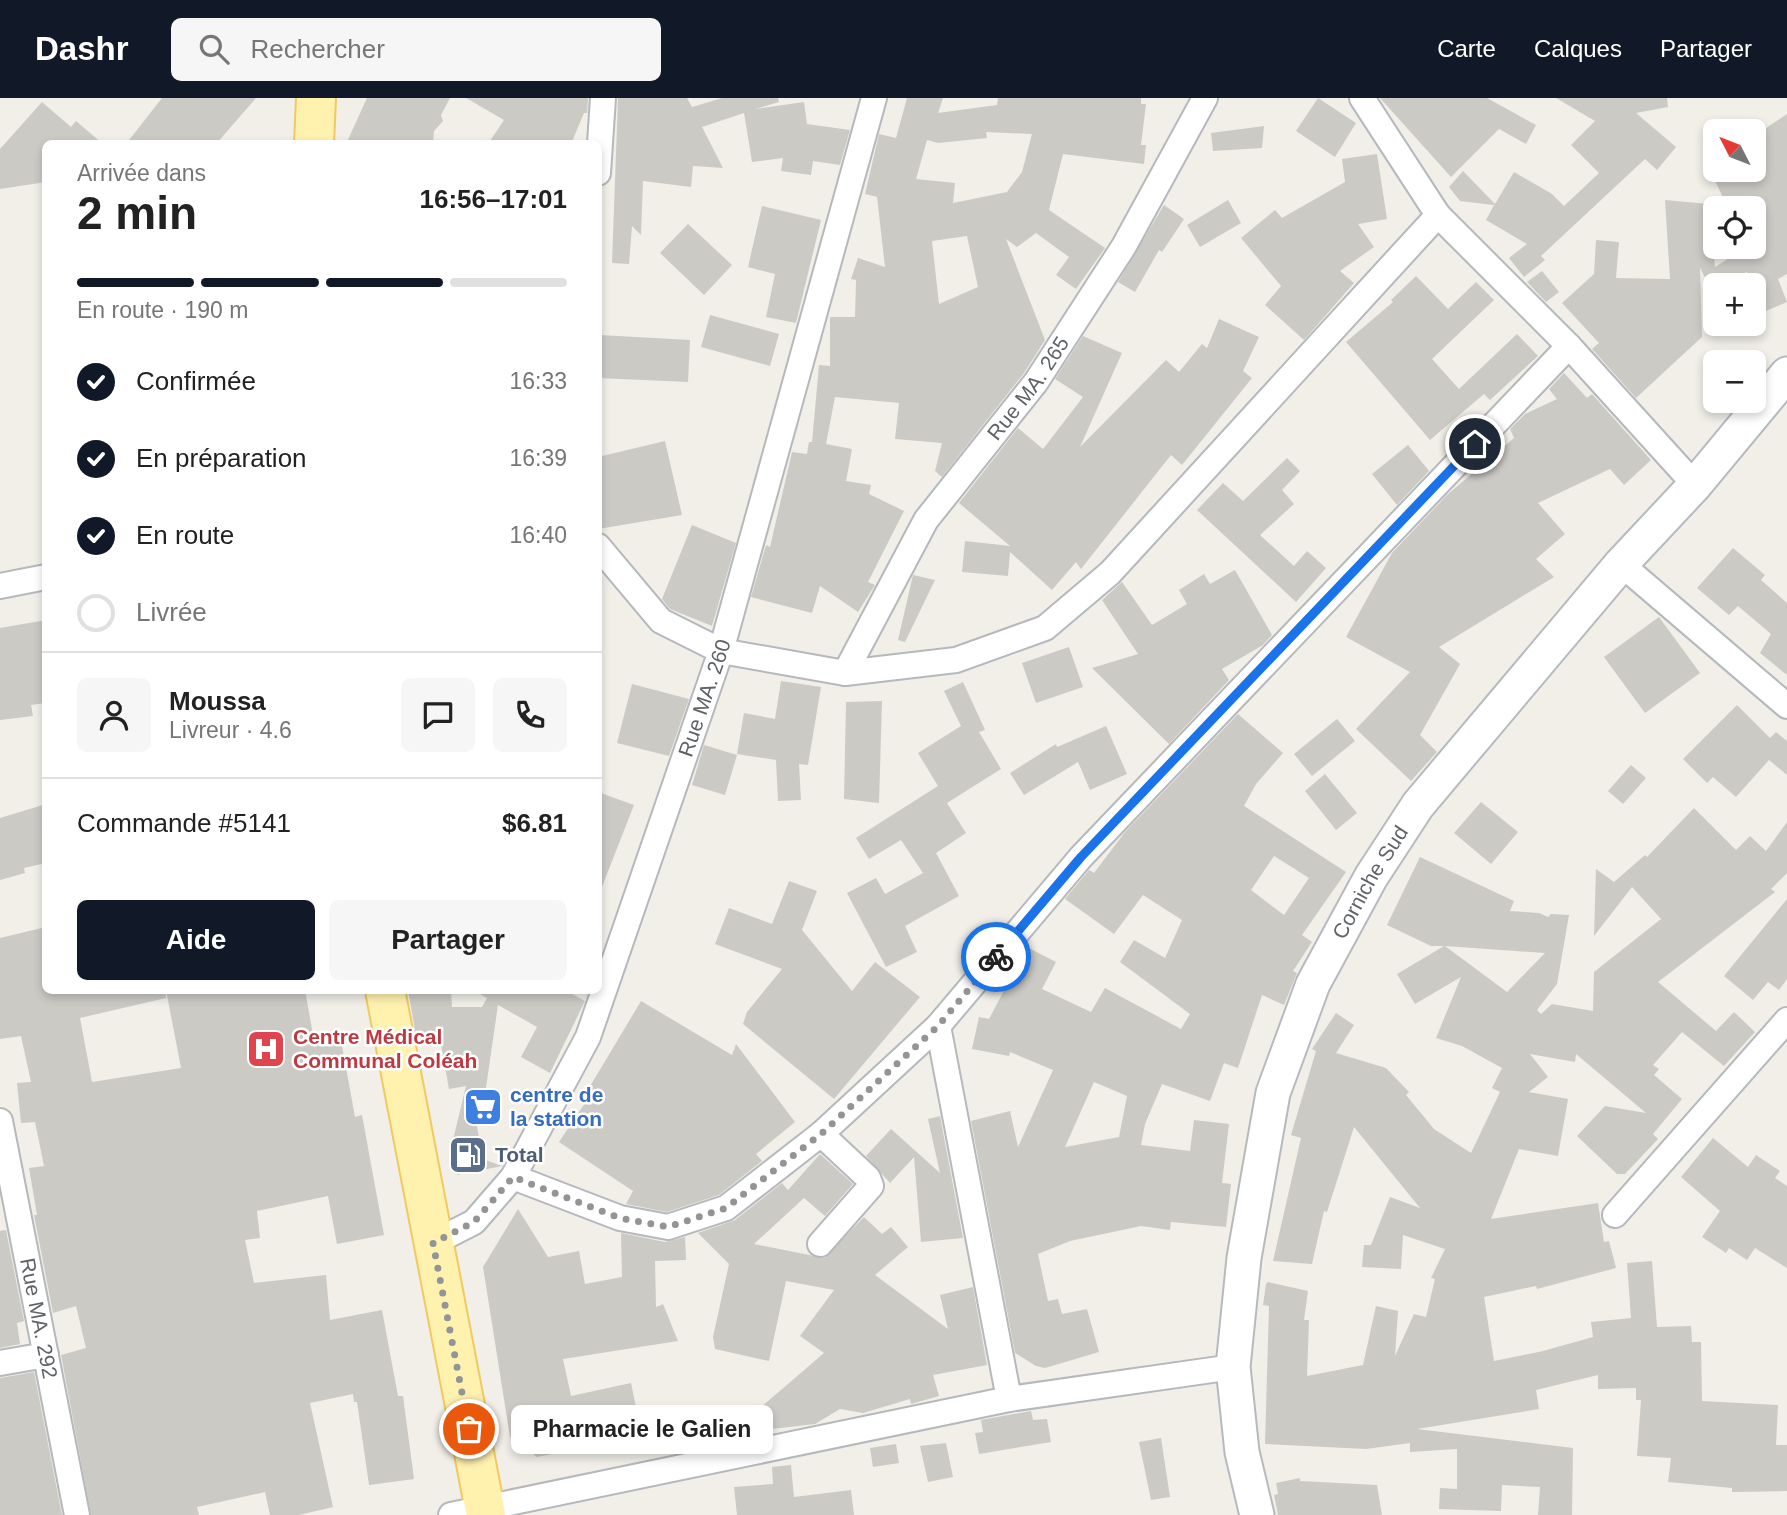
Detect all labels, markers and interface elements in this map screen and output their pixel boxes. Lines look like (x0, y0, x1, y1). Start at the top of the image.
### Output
search box (171, 18, 661, 81)
text: Dashr (35, 30, 129, 67)
icon: search (195, 30, 233, 68)
text: Rechercher (251, 34, 385, 64)
text: Carte (1437, 35, 1496, 62)
text: Calques (1534, 35, 1622, 62)
text: Partager (1660, 35, 1752, 62)
north arrow (1703, 119, 1766, 182)
map controls (1703, 119, 1766, 413)
text: Arrivée dans (77, 160, 206, 186)
text: 16:56–17:01 (420, 184, 567, 214)
text: 2 min (77, 187, 197, 239)
button: locate (1703, 196, 1766, 259)
button: + (1703, 273, 1766, 336)
text: En route · 190 m (77, 297, 248, 323)
street label: Rue MA. 265 (982, 332, 1073, 444)
button: − (1703, 350, 1766, 413)
icon: check (77, 363, 115, 401)
text: Confirmée (136, 366, 256, 396)
text: 16:33 (509, 368, 567, 394)
pin (1445, 414, 1505, 474)
icon: home (1456, 425, 1494, 463)
icon: check (77, 440, 115, 478)
text: En préparation (136, 443, 307, 473)
text: 16:39 (509, 445, 567, 471)
icon: check (77, 517, 115, 555)
text: En route (136, 520, 234, 550)
text: 16:40 (509, 522, 567, 548)
text: Livrée (136, 597, 207, 627)
street label: Rue MA. 260 (673, 637, 735, 760)
button: person (77, 678, 151, 752)
button: chat (401, 678, 475, 752)
button: phone (493, 678, 567, 752)
text: Moussa (169, 686, 266, 716)
text: Livreur · 4.6 (169, 717, 292, 743)
text: Commande #5141 (77, 808, 291, 838)
text: $6.81 (502, 808, 567, 838)
street label: Corniche Sud (1328, 821, 1412, 943)
button: Aide (77, 900, 315, 980)
button: Partager (329, 900, 567, 980)
courier (961, 922, 1031, 992)
icon: bike (977, 938, 1015, 976)
place label: Centre Médical Communal Coléah (293, 1025, 477, 1072)
hospital icon: Centre Médical Communal Coléah (245, 1028, 287, 1070)
place label: centre de la station (510, 1083, 603, 1130)
supermarket icon: centre de la station (462, 1086, 504, 1128)
fuel station icon: Total (447, 1134, 489, 1176)
place label: Total (495, 1143, 544, 1166)
street label: Rue MA. 292 (16, 1256, 62, 1381)
pin (439, 1399, 499, 1459)
callout: Pharmacie le Galien (511, 1404, 774, 1454)
icon: bag (450, 1410, 488, 1448)
text: Pharmacie le Galien (533, 1416, 751, 1442)

